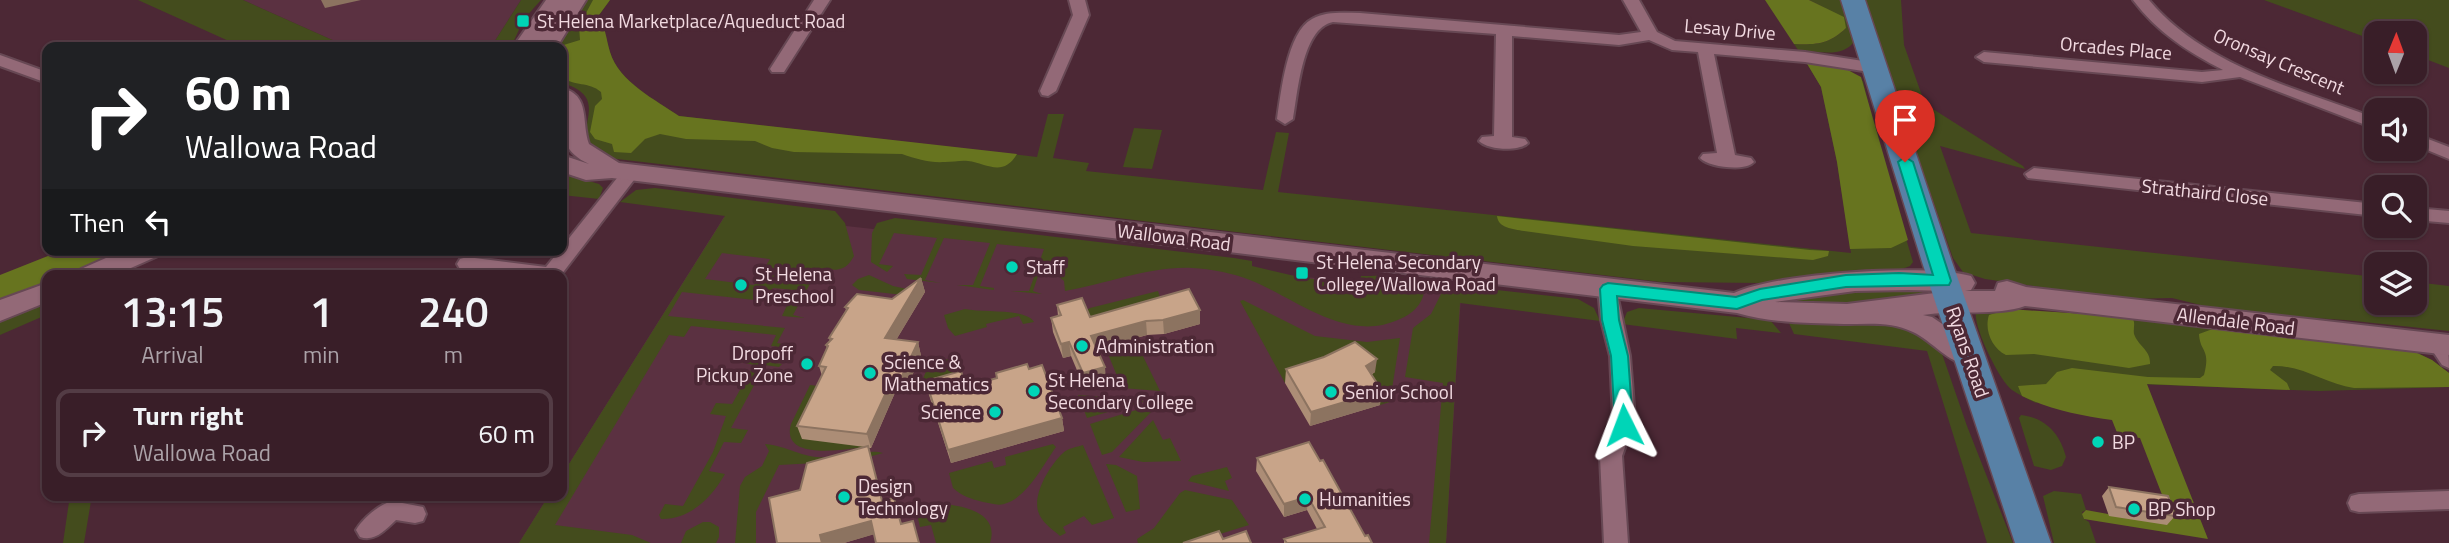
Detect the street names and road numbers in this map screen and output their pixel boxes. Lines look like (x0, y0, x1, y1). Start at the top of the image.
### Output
street label: Lesay Drive (1683, 10, 1777, 47)
street label: Oronsay Crescent (2209, 20, 2350, 101)
street label: Orcades Place (2059, 28, 2173, 67)
street label: Strathaird Close (2140, 170, 2270, 213)
street label: Wallowa Road (1116, 215, 1232, 258)
street label: Allendale Road (2175, 299, 2297, 342)
street label: Ryans Road (1939, 302, 1998, 401)

